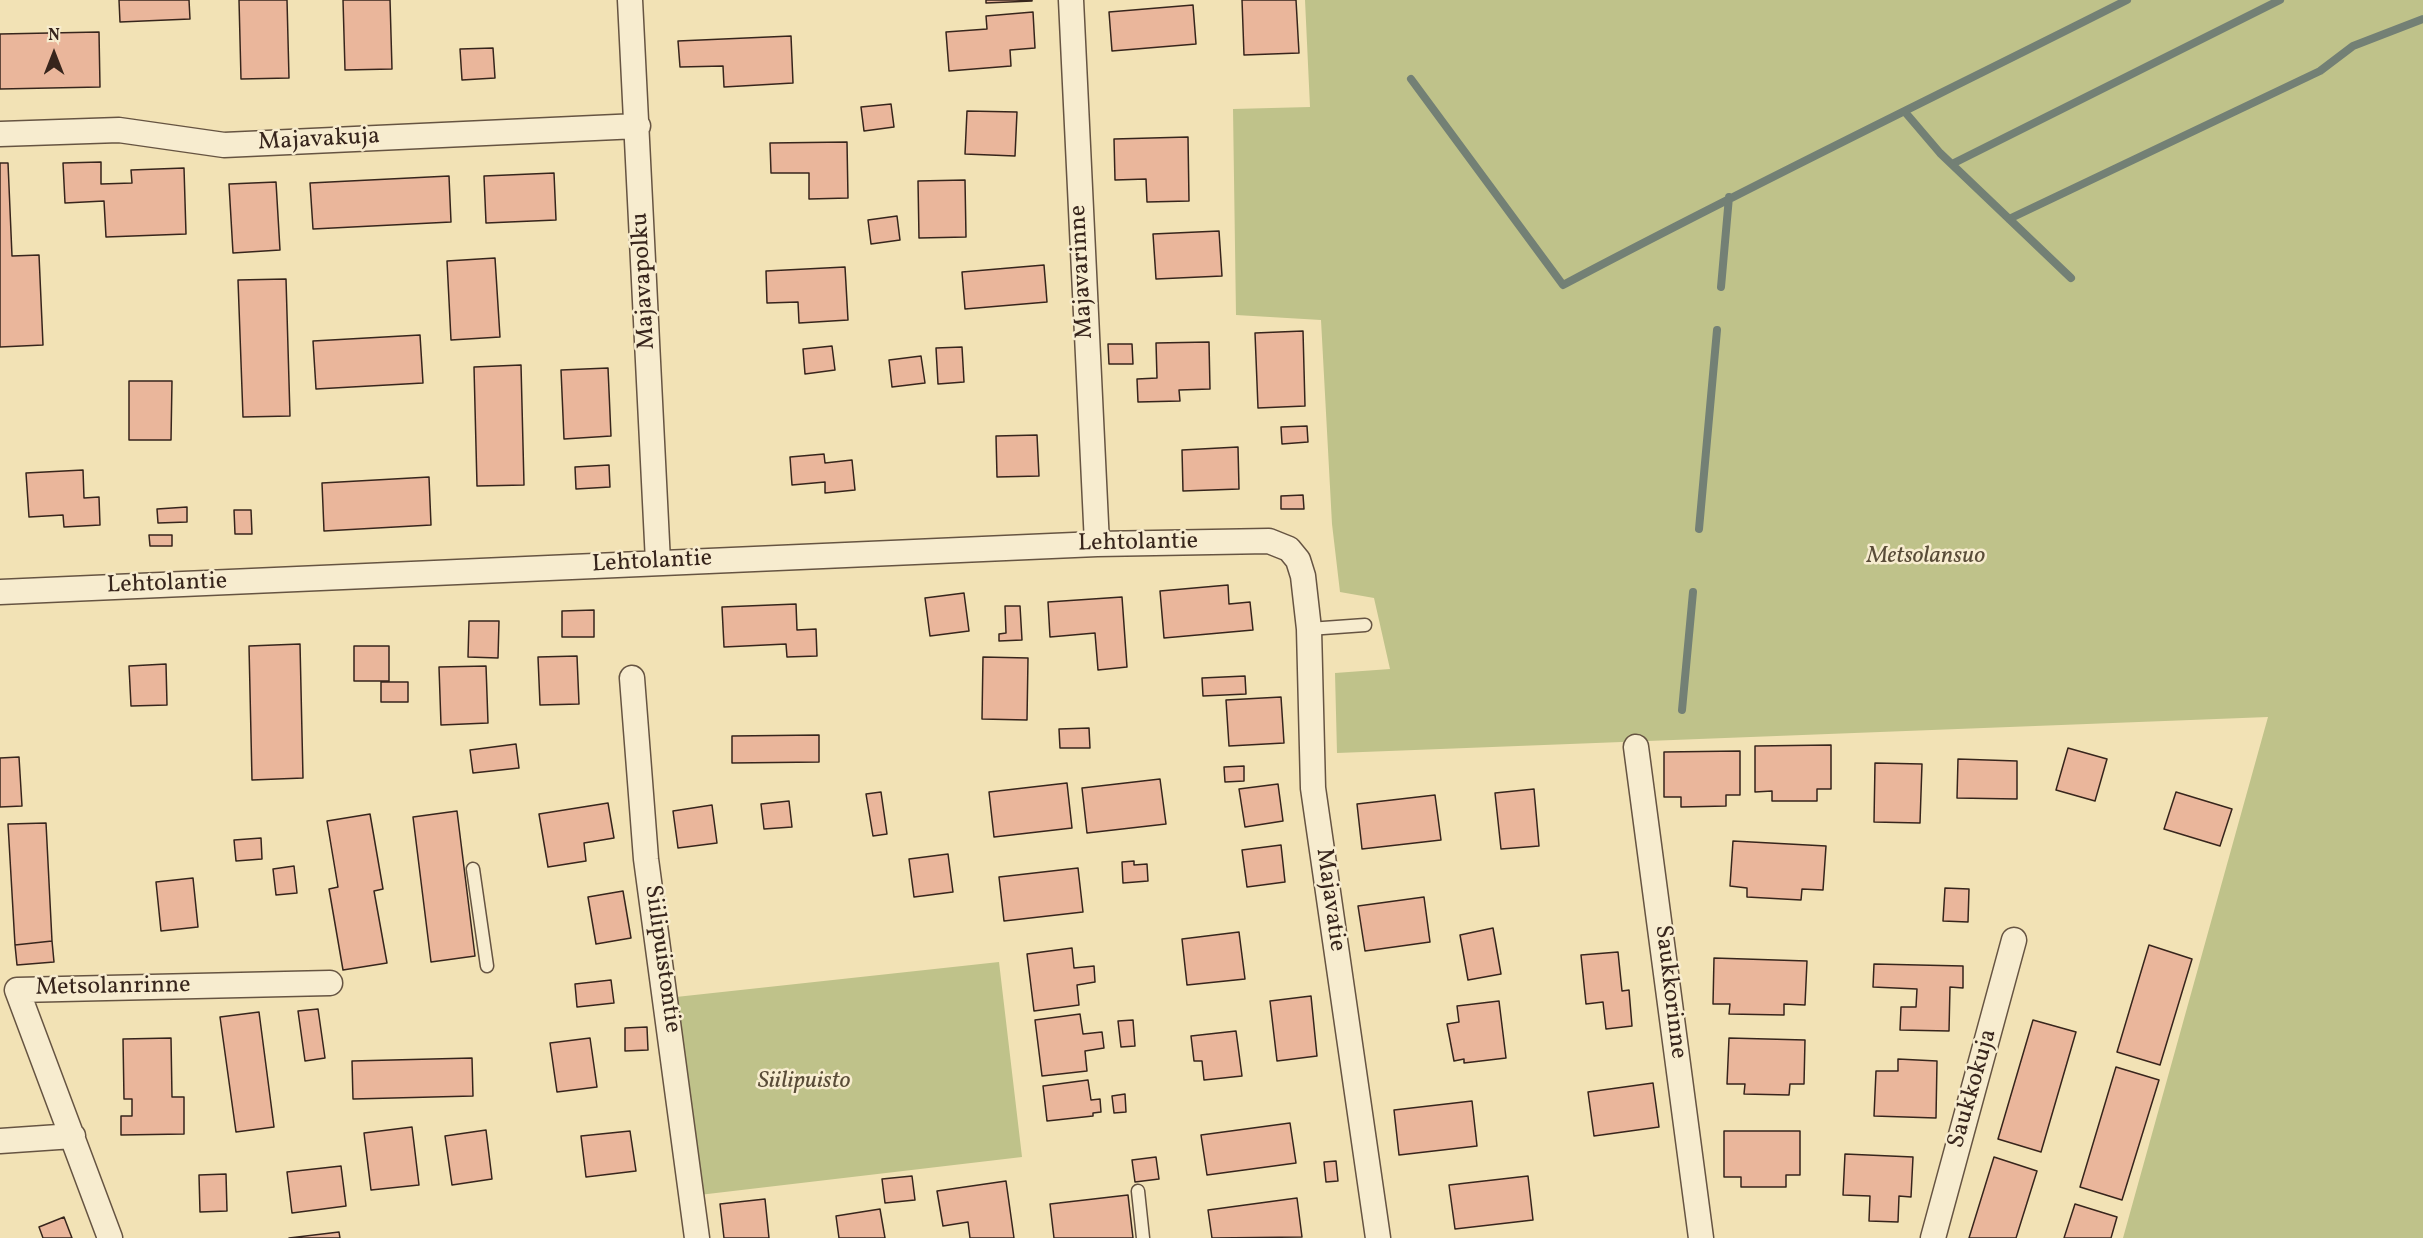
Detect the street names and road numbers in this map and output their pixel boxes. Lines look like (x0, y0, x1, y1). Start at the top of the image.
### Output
street label: Majavakuja (257, 123, 381, 159)
street label: Majavarinne (1065, 204, 1101, 340)
street label: Majavapolku (627, 212, 663, 350)
street label: Lehtolantie (1078, 529, 1198, 559)
street label: Lehtolantie (591, 545, 713, 581)
street label: Lehtolantie (106, 569, 228, 601)
street label: Majavatie (1308, 847, 1350, 953)
street label: Siilipuistontie (636, 883, 686, 1035)
street label: Saukkorinne (1647, 923, 1691, 1061)
street label: Metsolanrinne (35, 972, 191, 1004)
street label: Saukkokuja (1943, 1026, 2005, 1152)

